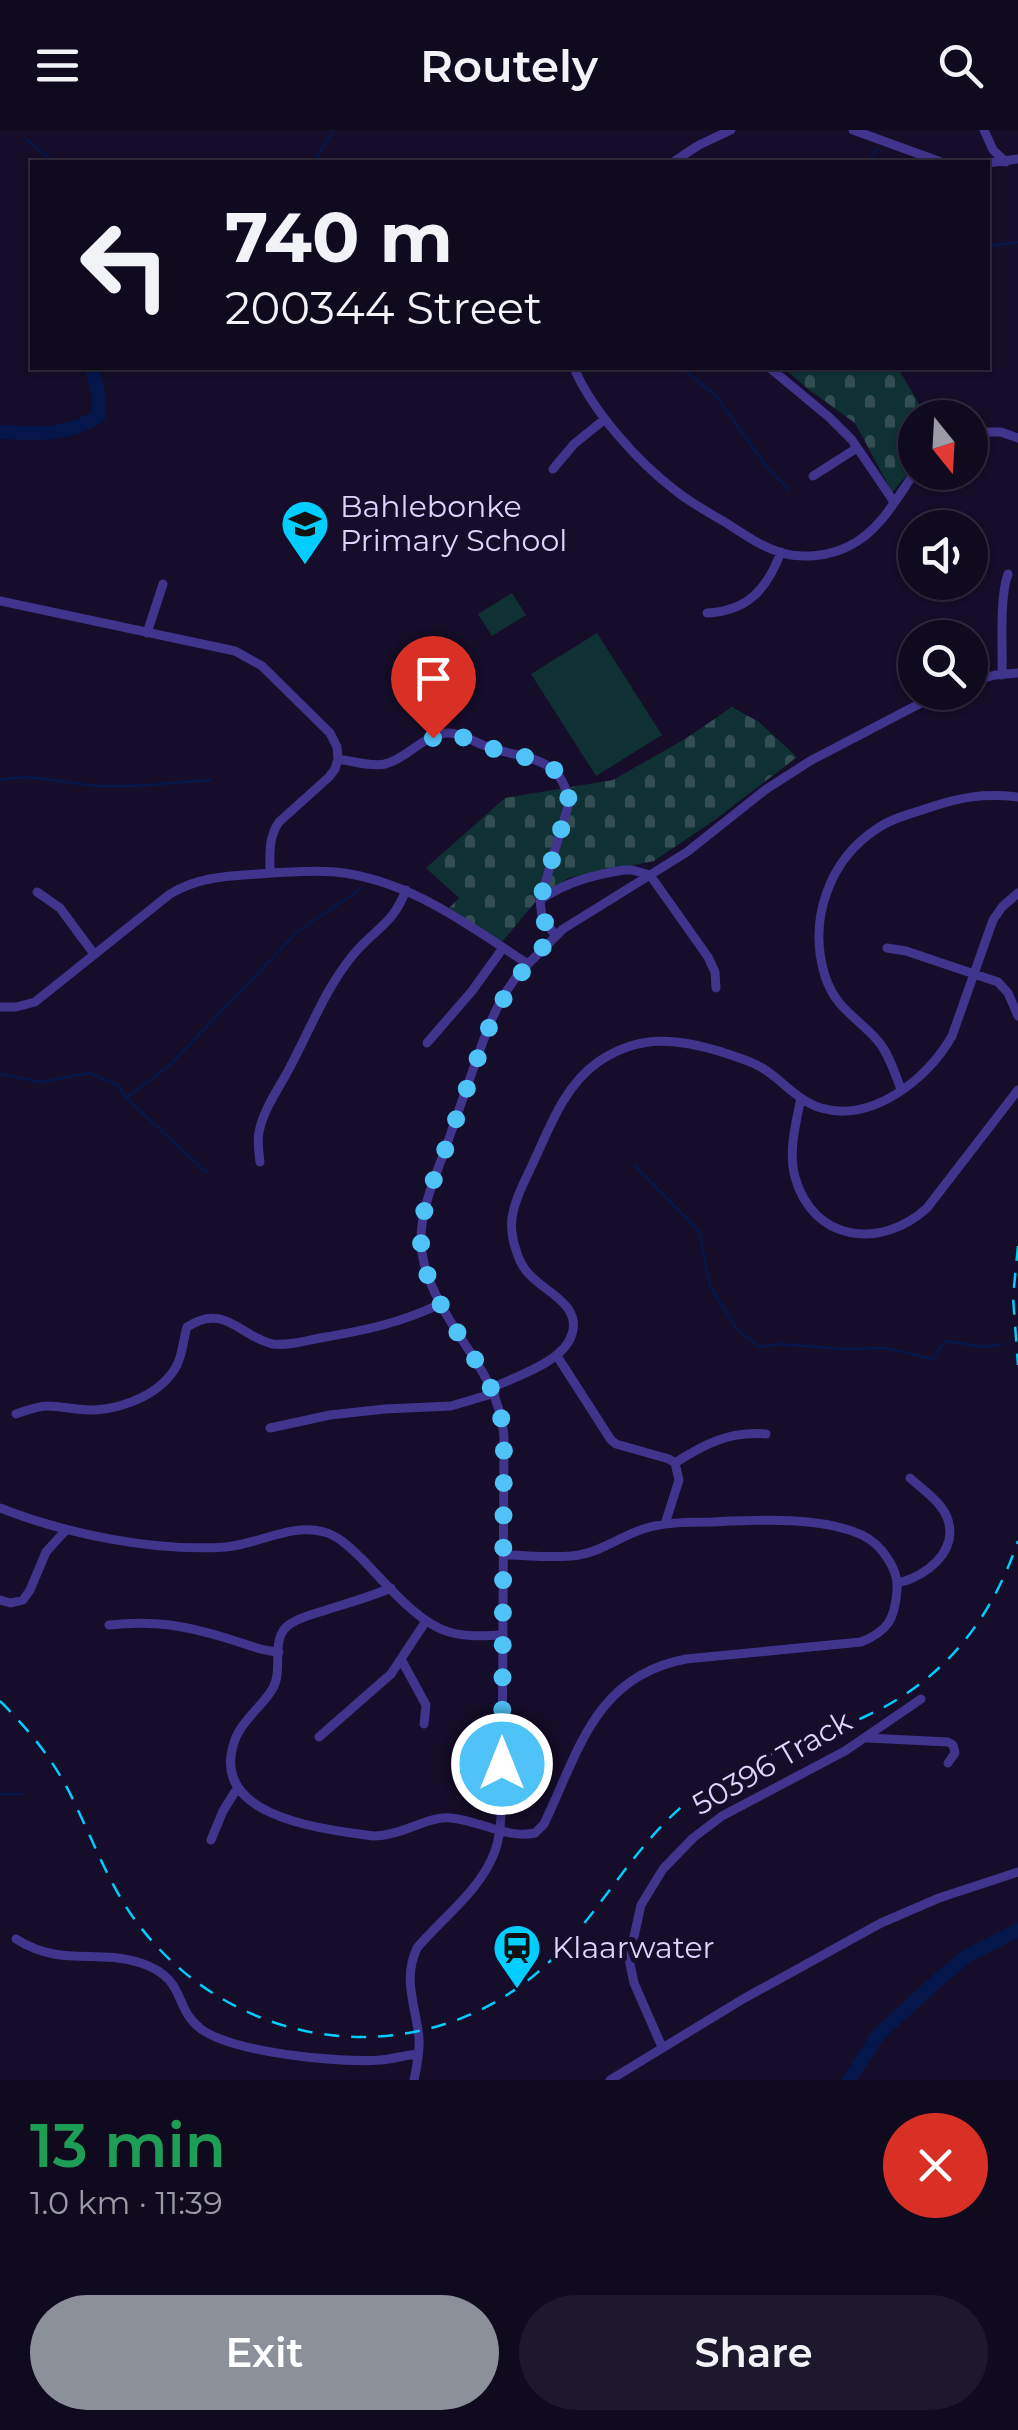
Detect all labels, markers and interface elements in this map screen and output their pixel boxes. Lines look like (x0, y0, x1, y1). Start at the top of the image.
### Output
icon: menu (30, 38, 85, 93)
text: Routely (420, 38, 598, 93)
icon: search (933, 38, 988, 93)
text: 740 m (225, 194, 453, 280)
icon: left (60, 200, 190, 330)
text: 200344 Street (225, 280, 542, 335)
north arrow (898, 400, 988, 490)
map controls (898, 400, 988, 710)
place label: Bahlebonke Primary School (340, 488, 567, 559)
school or university icon: Bahlebonke Primary School (279, 498, 331, 566)
button: sound (898, 510, 988, 600)
button: search (898, 620, 988, 710)
pin (391, 636, 476, 739)
icon: arrive (406, 651, 461, 706)
street label: 50396 Track (686, 1702, 858, 1823)
position arrow (450, 1712, 554, 1816)
station icon: Klaarwater (491, 1922, 543, 1990)
place label: Klaarwater (552, 1929, 715, 1966)
text: 13 min (30, 2109, 226, 2182)
button: close (883, 2113, 988, 2218)
text: 1.0 km · 11:39 (30, 2183, 223, 2222)
button: Exit (30, 2295, 499, 2410)
button: Share (519, 2295, 988, 2410)

